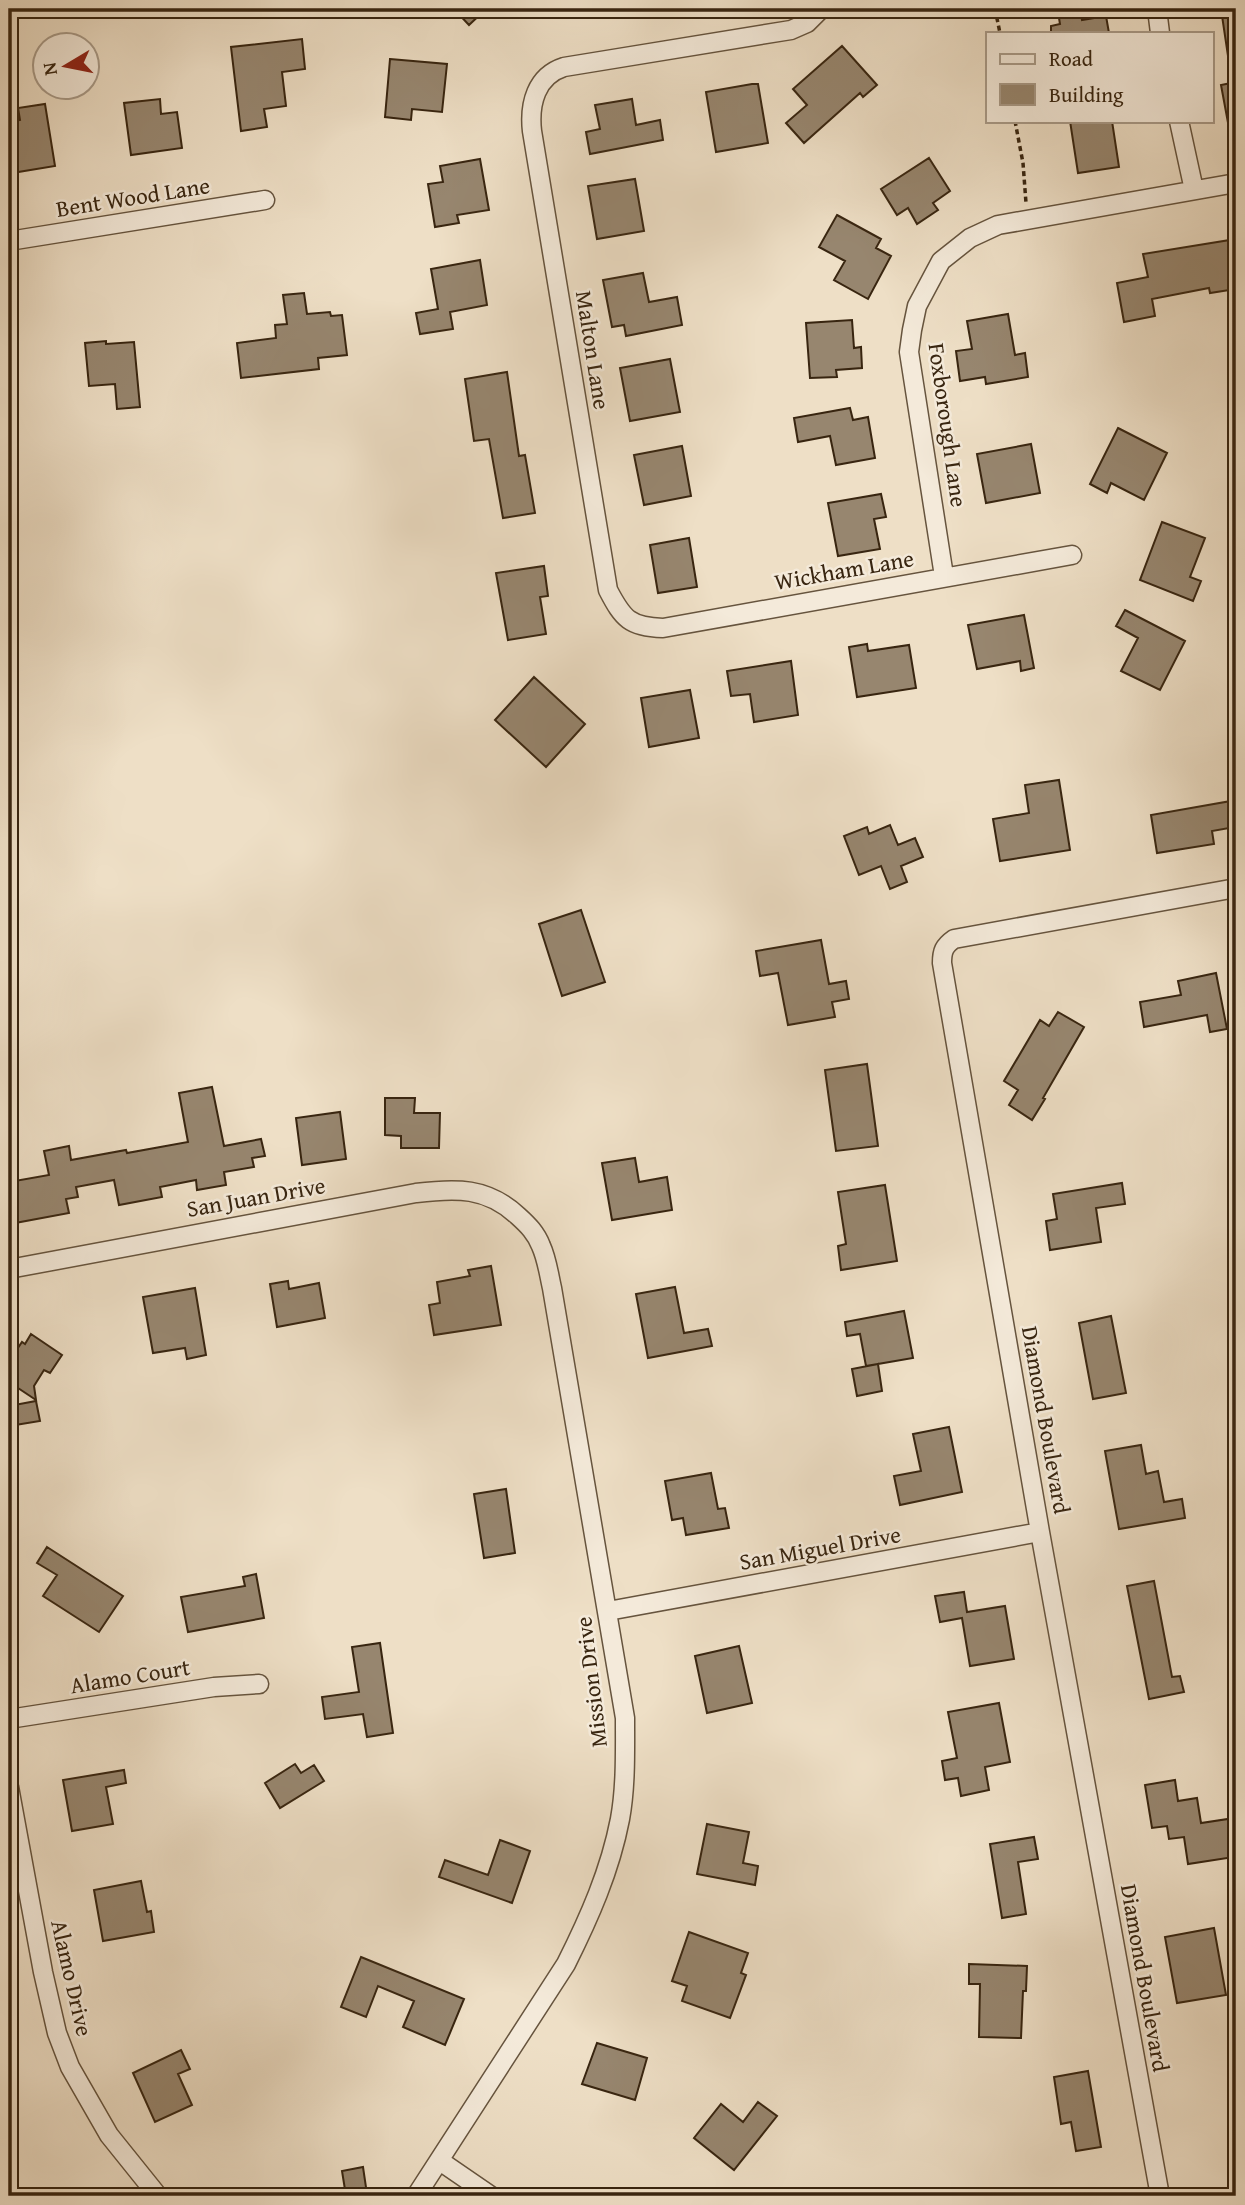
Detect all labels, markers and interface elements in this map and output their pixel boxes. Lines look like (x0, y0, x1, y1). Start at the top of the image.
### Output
north arrow (32, 32, 102, 102)
legend (986, 32, 1214, 122)
text: Road (1049, 43, 1094, 74)
text: N (34, 60, 64, 78)
text: Building (1049, 79, 1124, 110)
street label: Bent Wood Lane (54, 168, 212, 225)
street label: Malton Lane (568, 288, 619, 412)
street label: Foxborough Lane (921, 341, 976, 509)
street label: Wickham Lane (772, 541, 916, 598)
street label: San Juan Drive (184, 1168, 328, 1225)
street label: Diamond Boulevard (1014, 1324, 1079, 1517)
street label: San Miguel Drive (737, 1517, 903, 1578)
street label: Mission Drive (566, 1615, 615, 1749)
street label: Alamo Court (68, 1650, 192, 1701)
street label: Diamond Boulevard (1113, 1882, 1178, 2075)
street label: Alamo Drive (43, 1916, 102, 2039)

